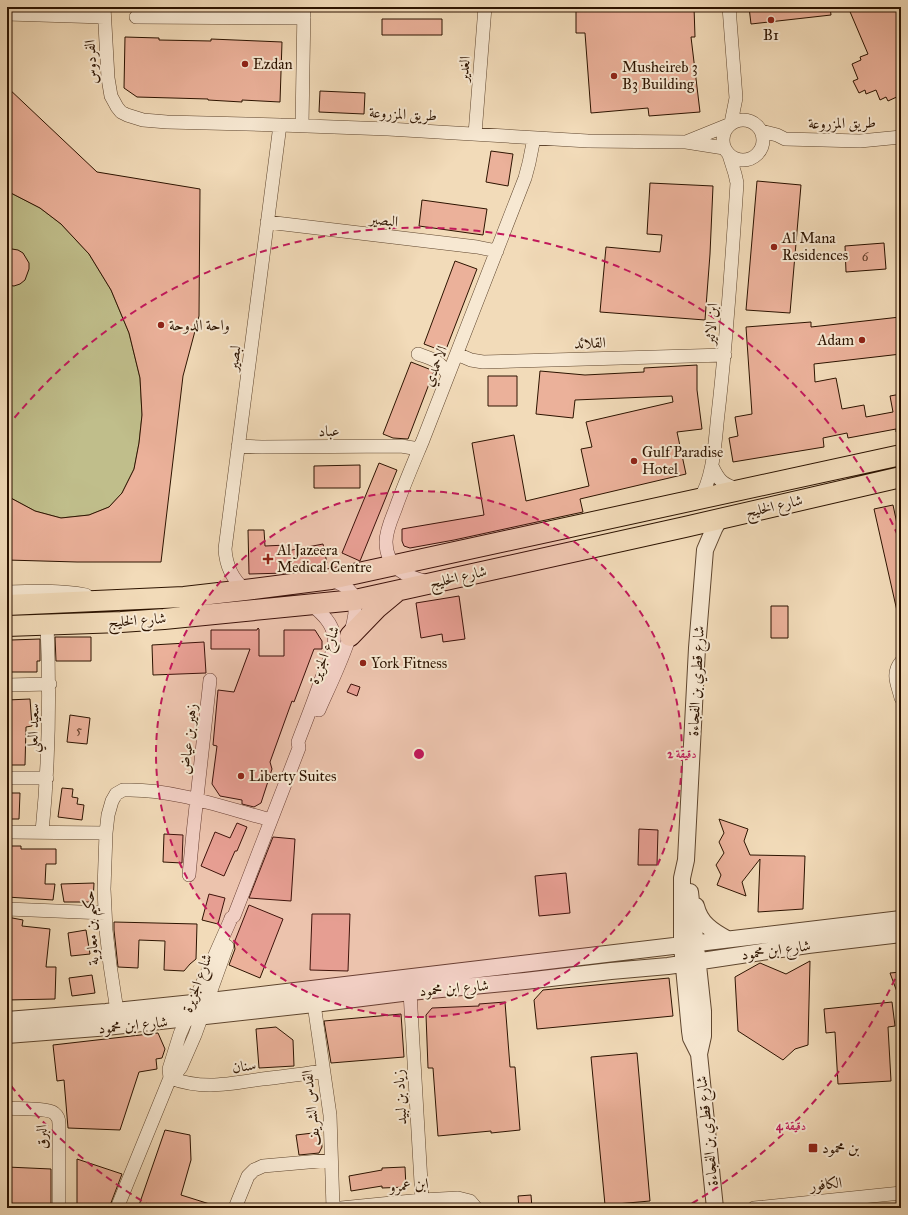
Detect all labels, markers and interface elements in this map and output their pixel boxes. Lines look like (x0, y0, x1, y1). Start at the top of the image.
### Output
marker: B1 (766, 15, 776, 25)
place label: B1 (763, 26, 779, 44)
street label: الفردوس (80, 39, 103, 85)
place label: Ezdan (253, 55, 293, 73)
street label: الغدير (454, 56, 474, 84)
place label: Musheireb 3 B3 Building (622, 58, 698, 93)
marker: Ezdan (240, 59, 250, 69)
marker: Musheireb 3 B3 Building (609, 71, 619, 81)
street label: طريق المزروعة (369, 103, 437, 126)
street label: طريق المزروعة (808, 113, 876, 134)
street label: البصير (367, 209, 399, 231)
place label: Al Mana Residences (781, 229, 848, 264)
marker: Al Mana Residences (769, 242, 779, 252)
house number: 6 (862, 249, 869, 265)
street label: ابن الاثير (700, 303, 721, 347)
place label: واحة الدوحة (169, 316, 230, 334)
marker: واحة الدوحة (156, 320, 166, 330)
place label: Adam (816, 331, 854, 349)
street label: القلائد (574, 333, 606, 353)
marker: Adam (857, 335, 867, 345)
street label: الاحمدي (419, 343, 454, 390)
street label: لبصير (223, 344, 244, 374)
street label: عباد (318, 422, 340, 440)
place label: Gulf Paradise Hotel (642, 443, 723, 478)
marker: Gulf Paradise Hotel (629, 456, 639, 466)
street label: شارع الخليج (744, 491, 806, 526)
place label: Al Jazeera Medical Centre (276, 541, 372, 576)
marker: Al Jazeera Medical Centre (262, 553, 274, 565)
street label: شارع الخليج (428, 562, 490, 597)
street label: شارع الخليج (107, 609, 167, 636)
street label: شارع الجزيرة (305, 623, 347, 688)
street label: شارع قطري بن الفجاءة (684, 625, 712, 737)
place label: York Fitness (371, 654, 447, 672)
marker: York Fitness (358, 658, 368, 668)
street label: سعيد العلي (23, 703, 48, 753)
street label: زهير بن عياض (175, 703, 201, 775)
house number: 5 (76, 722, 82, 738)
centre of rings (412, 747, 426, 761)
text: 2 دقيقة (667, 747, 697, 761)
place label: Liberty Suites (249, 767, 337, 785)
marker: Liberty Suites (236, 771, 246, 781)
street label: حكيم بن معاوية (79, 889, 109, 966)
street label: شارع ابن محمود (740, 936, 812, 968)
street label: شارع الجزيرة (178, 951, 220, 1016)
street label: شارع ابن محمود (418, 976, 490, 1004)
street label: شارع ابن محمود (97, 1012, 169, 1042)
street label: سنان (231, 1055, 257, 1077)
street label: القدس الشريف (298, 1069, 325, 1147)
street label: زياد بن لبيد (390, 1069, 410, 1125)
street label: شارع قطري بن الفجاءة (692, 1075, 726, 1187)
text: 4 دقيقة (776, 1119, 806, 1134)
street label: البرق (32, 1124, 52, 1150)
place label: بن محمود (822, 1139, 860, 1157)
marker: بن محمود (807, 1142, 819, 1154)
street label: الكافور (807, 1173, 843, 1195)
street label: ابن عمرو (387, 1174, 430, 1197)

